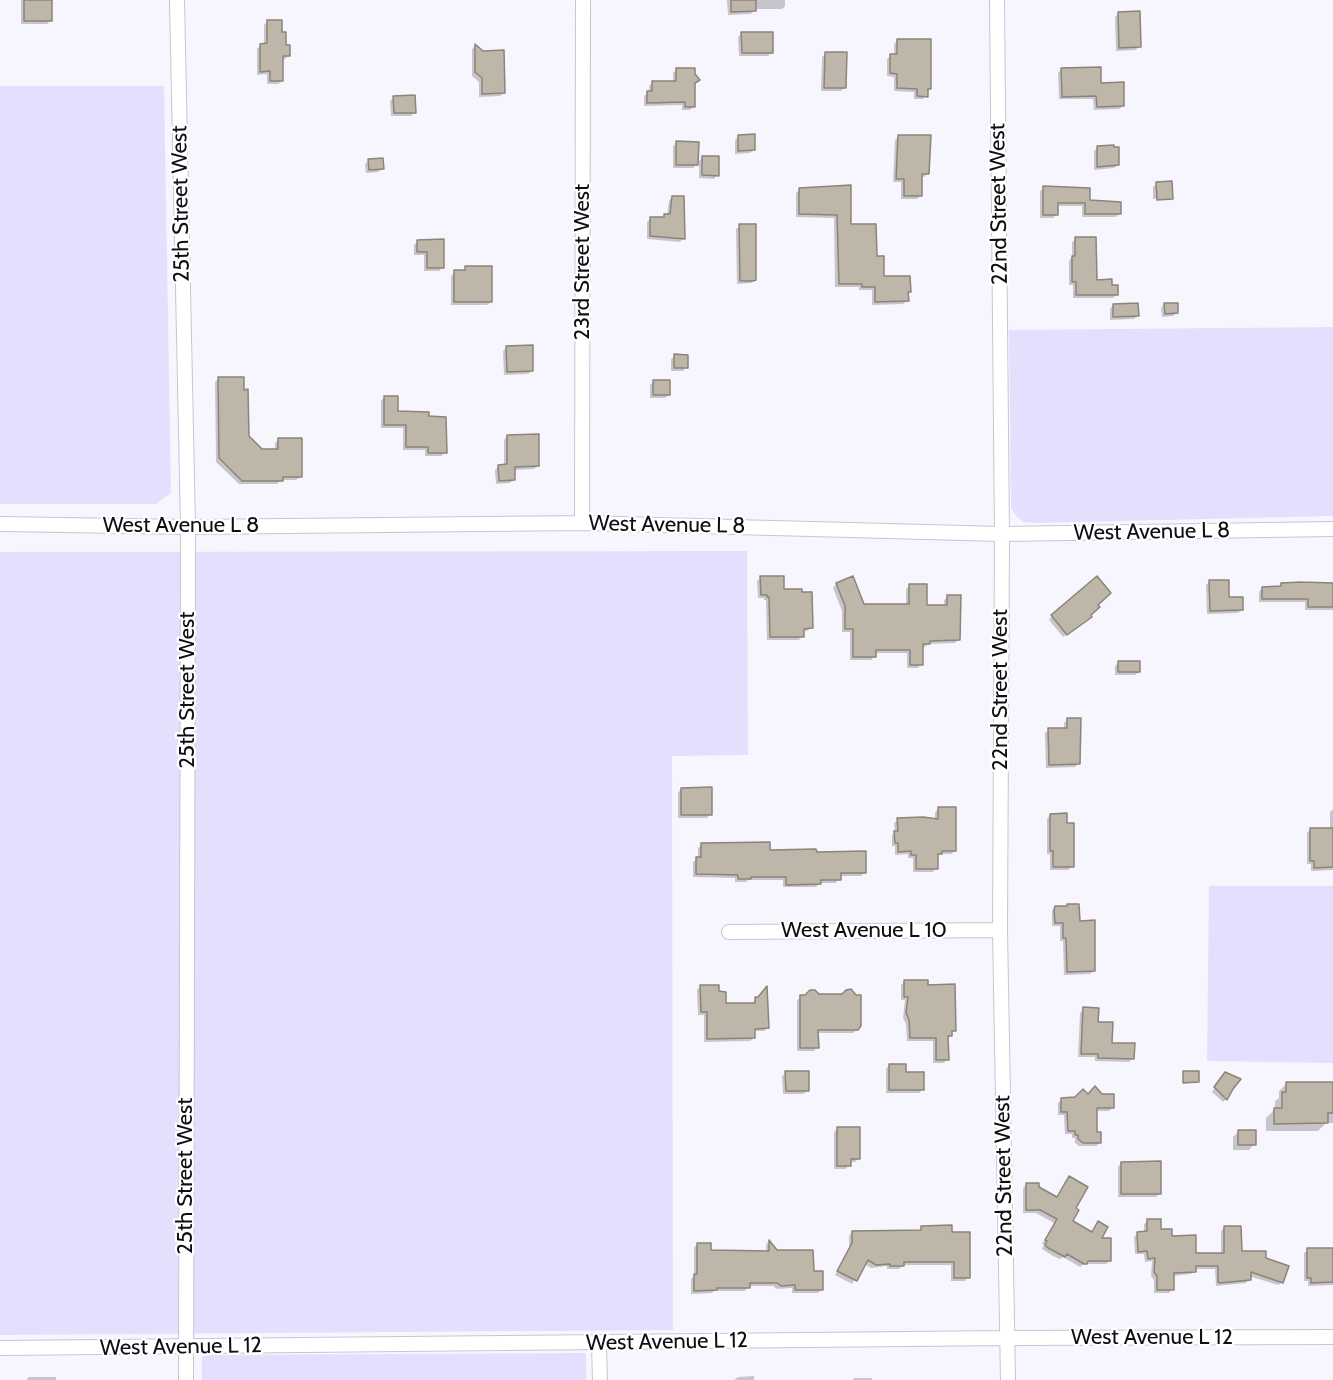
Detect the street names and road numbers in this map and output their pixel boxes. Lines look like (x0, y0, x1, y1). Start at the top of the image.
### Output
street label: 22nd Street West (984, 123, 1014, 285)
street label: 25th Street West (166, 125, 196, 283)
street label: 23rd Street West (570, 184, 596, 340)
street label: West Avenue L 8 (588, 510, 746, 540)
street label: West Avenue L 8 (103, 513, 259, 539)
street label: West Avenue L 8 (1073, 517, 1231, 547)
street label: 22nd Street West (988, 609, 1014, 771)
street label: 25th Street West (175, 612, 201, 768)
street label: West Avenue L 10 (781, 918, 947, 944)
street label: 22nd Street West (989, 1095, 1019, 1257)
street label: 25th Street West (173, 1098, 199, 1254)
street label: West Avenue L 12 (1071, 1325, 1233, 1351)
street label: West Avenue L 12 (586, 1327, 748, 1357)
street label: West Avenue L 12 (100, 1332, 262, 1362)

